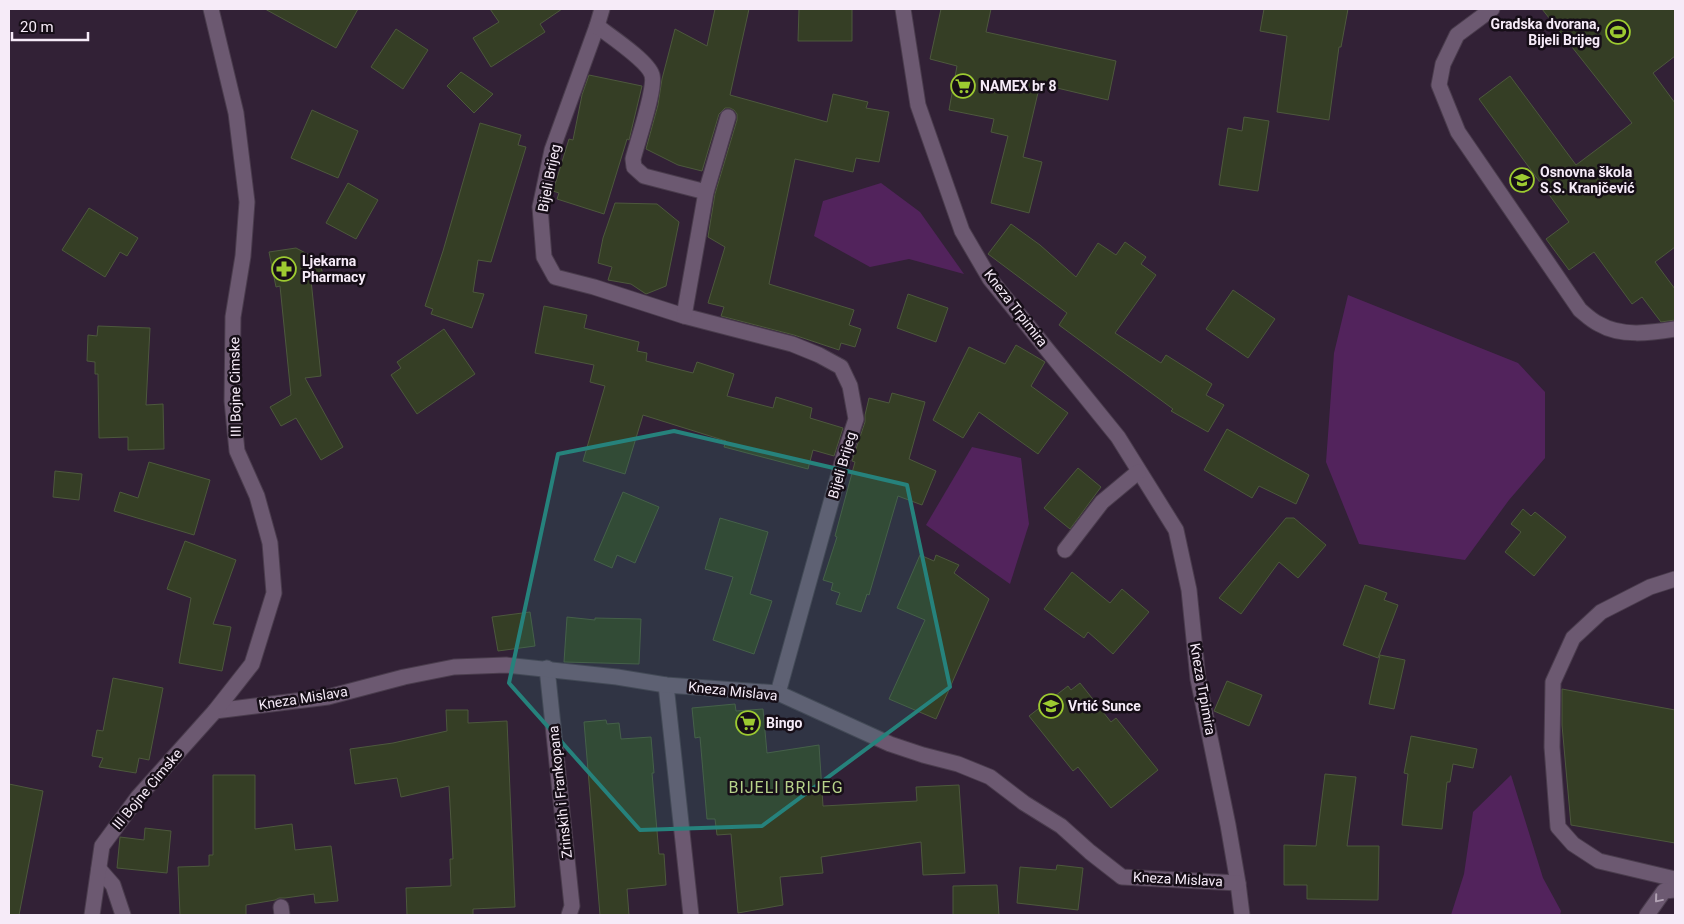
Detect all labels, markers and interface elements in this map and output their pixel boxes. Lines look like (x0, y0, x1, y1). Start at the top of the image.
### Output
scale bar (12, 10, 89, 42)
place label: Gradska dvorana, Bijeli Brijeg (1491, 16, 1600, 48)
text: 20 m (20, 18, 54, 36)
sports icon: Gradska dvorana, Bijeli Brijeg (1605, 19, 1631, 45)
supermarket icon: NAMEX br 8 (950, 73, 976, 99)
place label: NAMEX br 8 (980, 78, 1056, 94)
street label: Bijeli Brijeg (535, 143, 563, 213)
place label: Osnovna škola S.S. Kranjčević (1540, 164, 1634, 196)
school or university icon: Osnovna škola S.S. Kranjčević (1509, 167, 1535, 193)
place label: Ljekarna Pharmacy (302, 253, 366, 285)
pharmacy icon: Ljekarna Pharmacy (271, 256, 297, 282)
street label: Kneza Trpimira (981, 266, 1051, 350)
street label: III Bojne Cimske (226, 337, 244, 437)
street label: Bijeli Brijeg (825, 430, 859, 500)
street label: Kneza Trpimira (1187, 642, 1219, 736)
street label: Kneza Mislava (687, 678, 779, 704)
street label: Kneza Mislava (257, 683, 349, 713)
school or university icon: Vrtić Sunce (1038, 693, 1064, 719)
place label: Vrtić Sunce (1068, 698, 1141, 714)
supermarket icon: Bingo (735, 710, 761, 736)
place label: Bingo (766, 715, 802, 731)
street label: Zrinskih i Frankopana (545, 725, 575, 859)
street label: III Bojne Cimske (109, 746, 185, 832)
district label: BIJELI BRIJEG (728, 778, 844, 797)
street label: Kneza Mislava (1133, 869, 1223, 889)
one-way arrow (1655, 893, 1664, 902)

